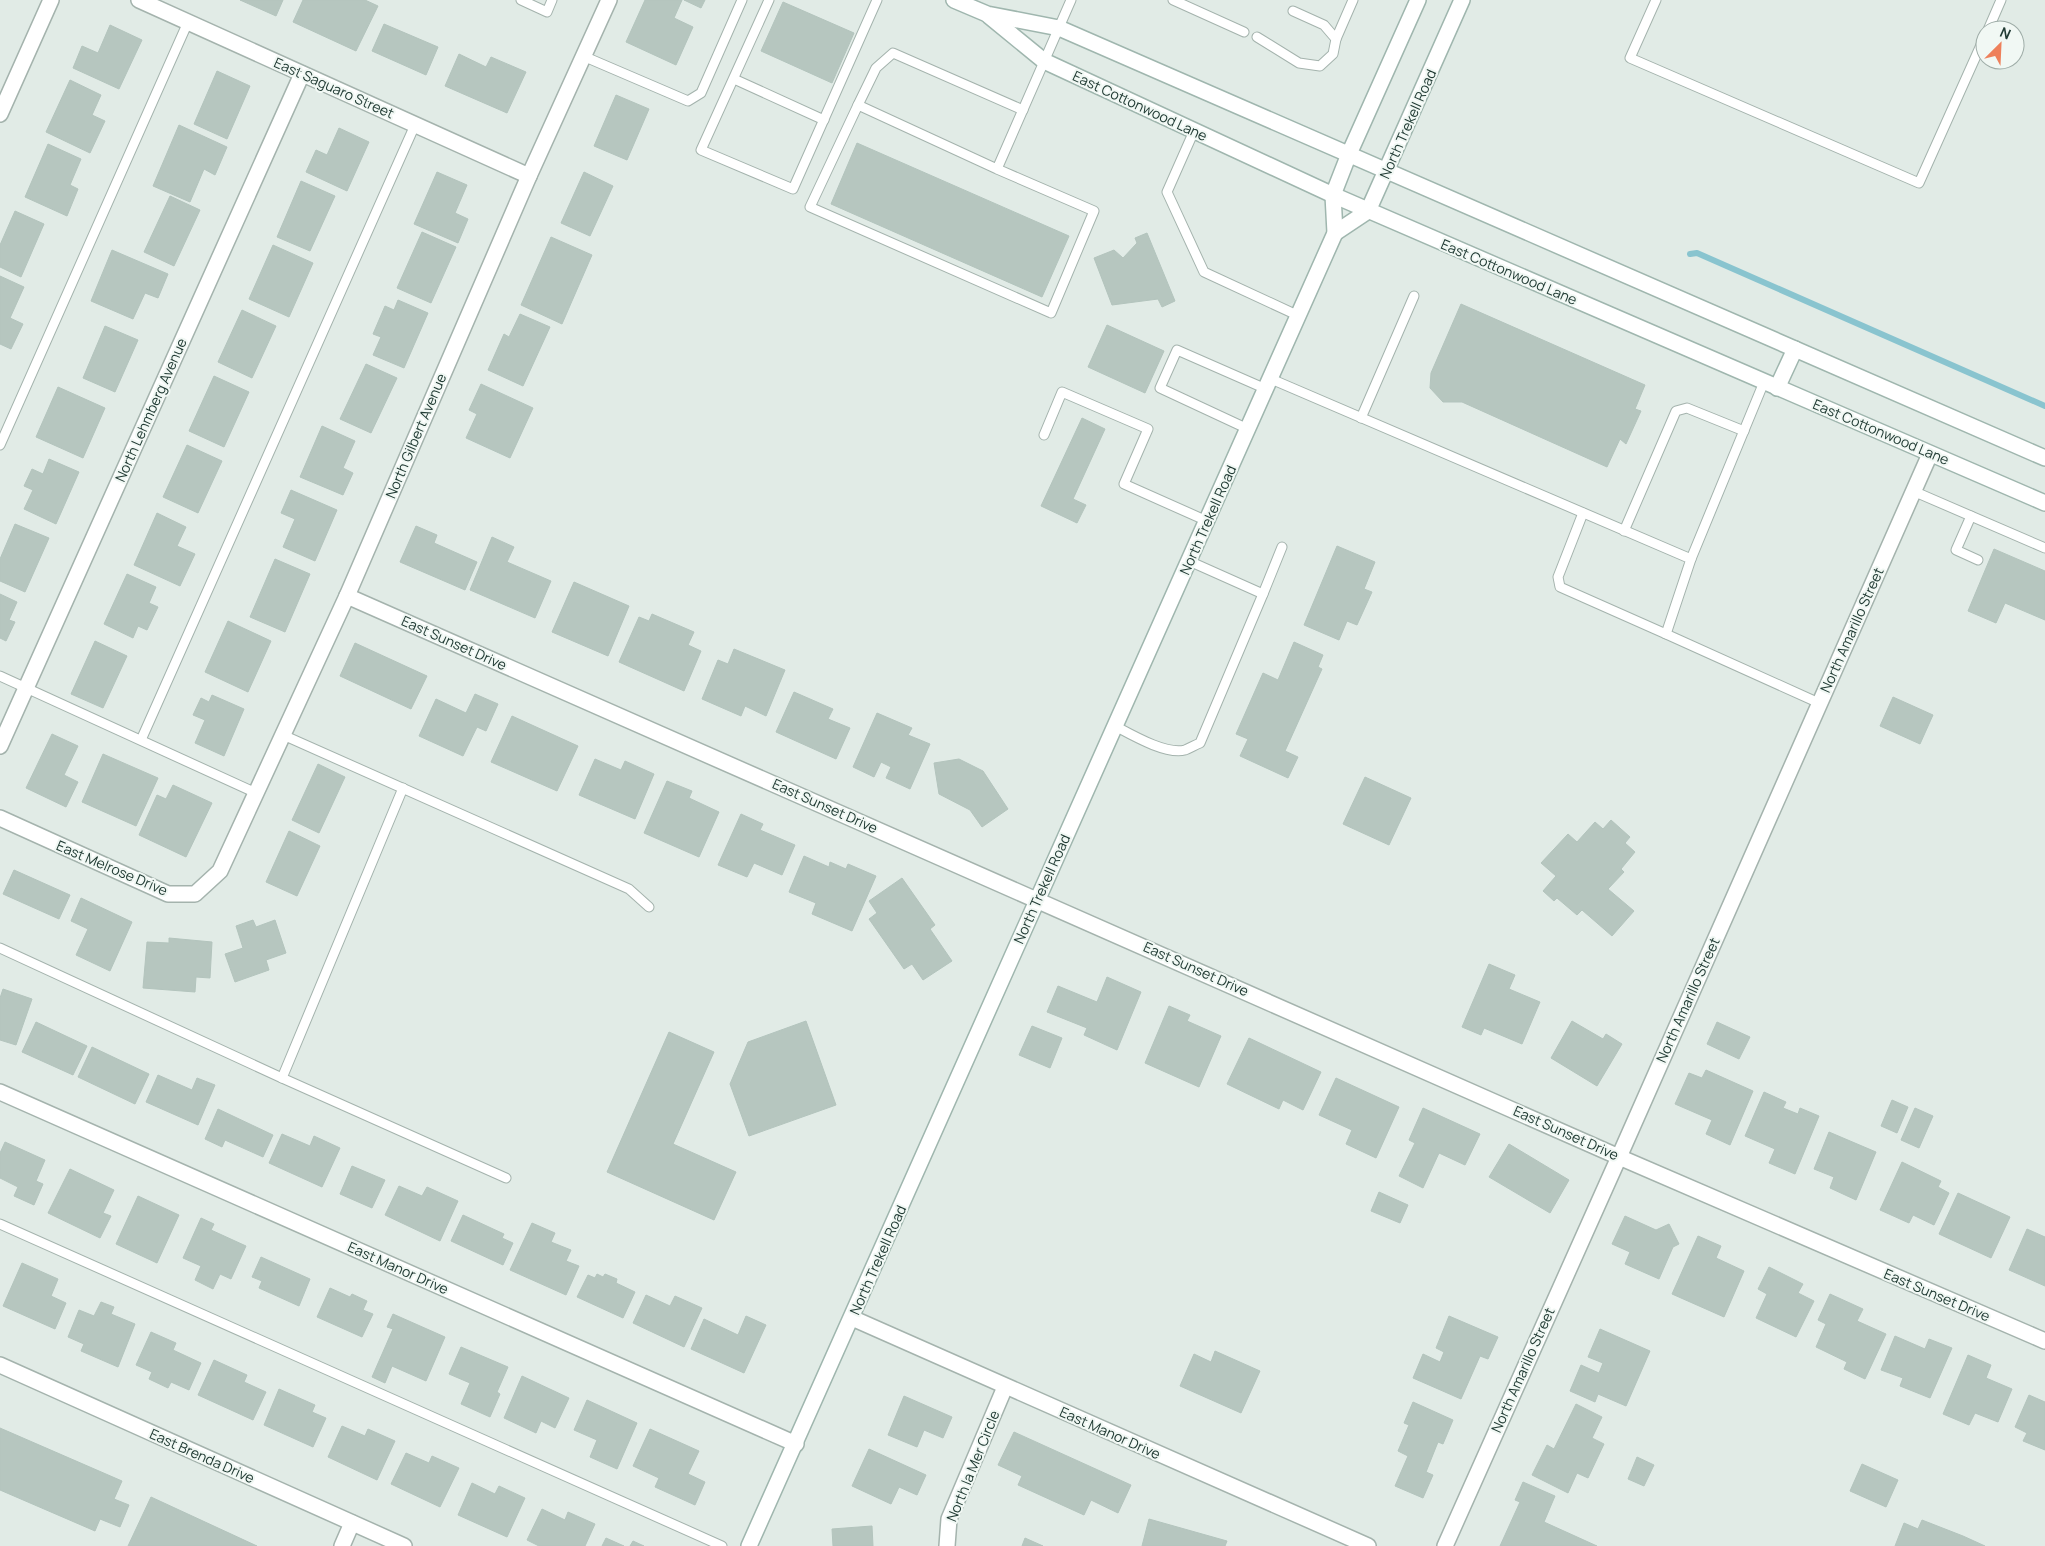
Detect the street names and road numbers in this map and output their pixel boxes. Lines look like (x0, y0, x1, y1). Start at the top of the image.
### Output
street label: East Saguaro Street (271, 53, 398, 123)
street label: East Cottonwood Lane (1070, 66, 1211, 145)
street label: North Trekell Road (1375, 66, 1440, 182)
street label: East Cottonwood Lane (1438, 234, 1580, 309)
street label: North Lehmberg Avenue (110, 335, 191, 485)
street label: North Gilbert Avenue (381, 370, 450, 501)
street label: East Cottonwood Lane (1810, 394, 1952, 469)
street label: North Trekell Road (1175, 462, 1240, 578)
street label: North Amarillo Street (1815, 564, 1888, 695)
street label: East Sunset Drive (399, 611, 510, 674)
street label: East Sunset Drive (770, 774, 881, 837)
street label: North Trekell Road (1009, 831, 1074, 947)
street label: East Melrose Drive (54, 836, 171, 900)
street label: North Amarillo Street (1651, 934, 1724, 1065)
street label: East Sunset Drive (1141, 937, 1252, 1000)
street label: East Sunset Drive (1511, 1101, 1622, 1164)
street label: North Trekell Road (845, 1202, 910, 1318)
street label: East Manor Drive (345, 1237, 451, 1298)
street label: East Sunset Drive (1881, 1264, 1993, 1325)
street label: North Amarillo Street (1486, 1304, 1559, 1435)
street label: East Manor Drive (1057, 1402, 1163, 1463)
street label: North la Mer Circle (942, 1407, 1004, 1524)
street label: East Brenda Drive (147, 1424, 258, 1487)

